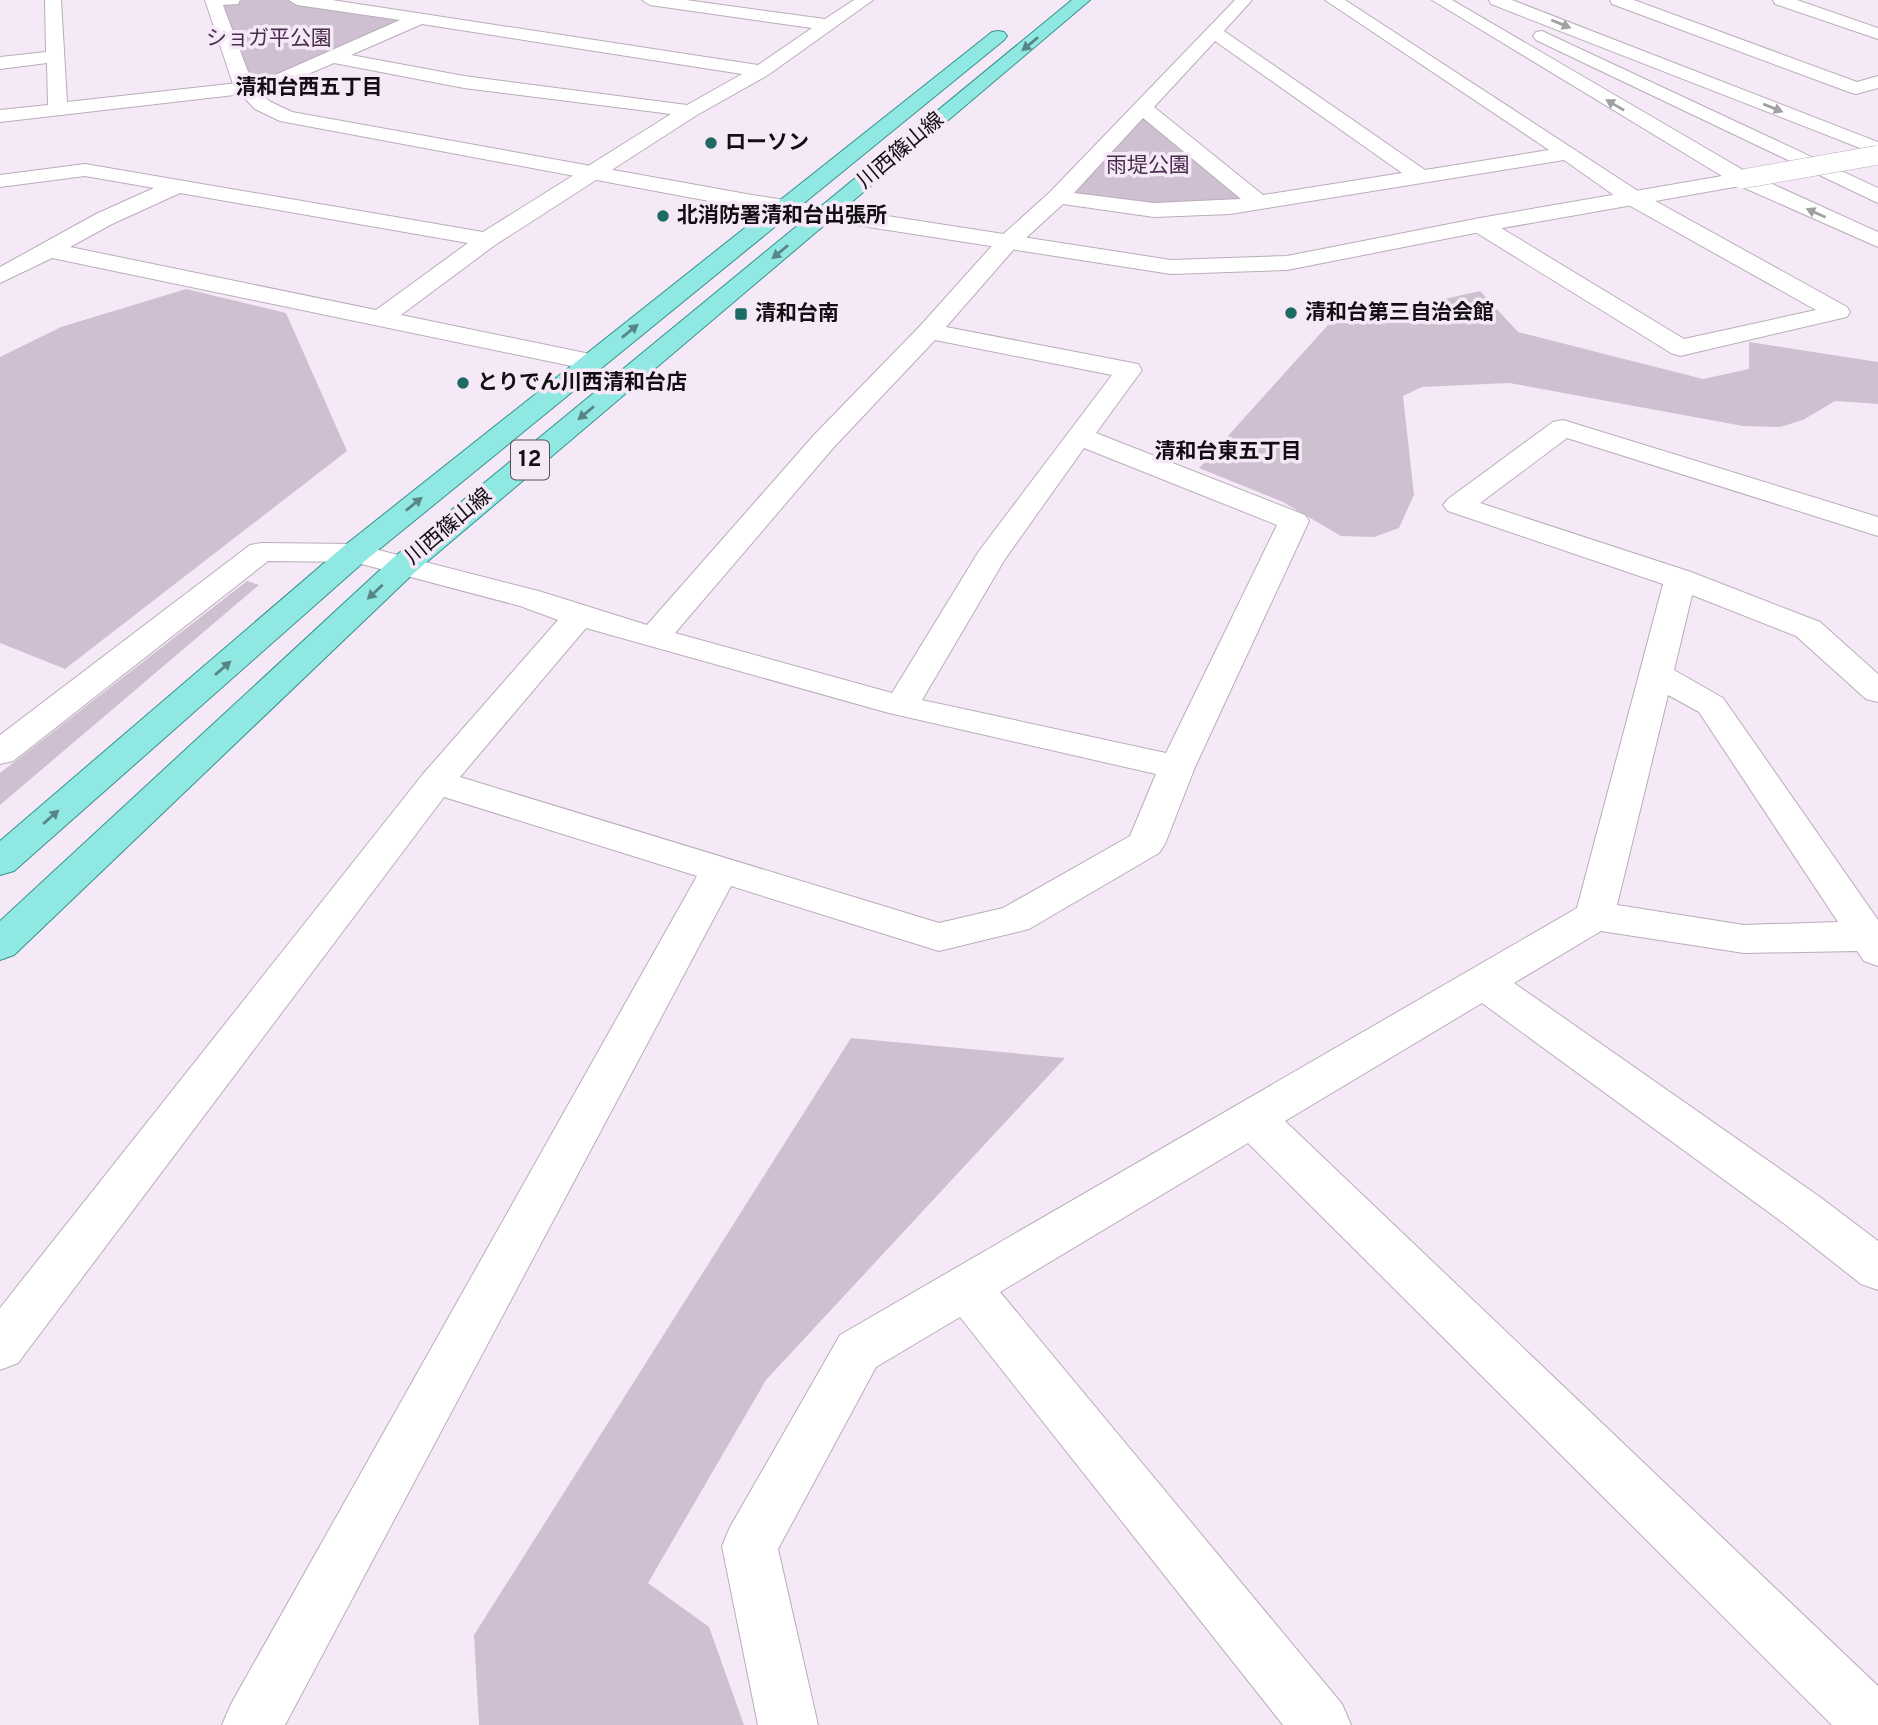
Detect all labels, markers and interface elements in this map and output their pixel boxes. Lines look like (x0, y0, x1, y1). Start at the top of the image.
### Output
one-way arrow (1551, 19, 1572, 30)
park label: ショガ平公園 (206, 26, 332, 53)
one-way arrow (1021, 36, 1038, 51)
district label: 清和台西五丁目 (236, 75, 383, 102)
one-way arrow (1606, 99, 1625, 112)
one-way arrow (1762, 102, 1783, 113)
street label: 川西篠山線 (852, 107, 950, 195)
place label: ローソン (725, 130, 809, 157)
marker: ローソン (703, 135, 719, 151)
park label: 雨堤公園 (1106, 153, 1190, 180)
place label: 北消防署清和台出張所 (677, 203, 887, 230)
one-way arrow (1806, 207, 1826, 219)
marker: 北消防署清和台出張所 (655, 208, 671, 224)
one-way arrow (771, 244, 788, 259)
place label: 清和台第三自治会館 (1305, 300, 1494, 327)
place label: 清和台南 (755, 301, 839, 328)
marker: 清和台第三自治会館 (1283, 305, 1299, 321)
marker: 清和台南 (733, 306, 749, 322)
one-way arrow (620, 323, 638, 338)
place label: とりでん川西清和台店 (477, 370, 687, 397)
marker: とりでん川西清和台店 (455, 375, 471, 391)
one-way arrow (577, 406, 595, 421)
district label: 清和台東五丁目 (1155, 439, 1302, 466)
road number: 12 (511, 440, 549, 480)
street label: 川西篠山線 (400, 483, 498, 571)
one-way arrow (405, 497, 423, 512)
one-way arrow (367, 584, 384, 600)
one-way arrow (215, 661, 232, 676)
one-way arrow (42, 809, 60, 825)

